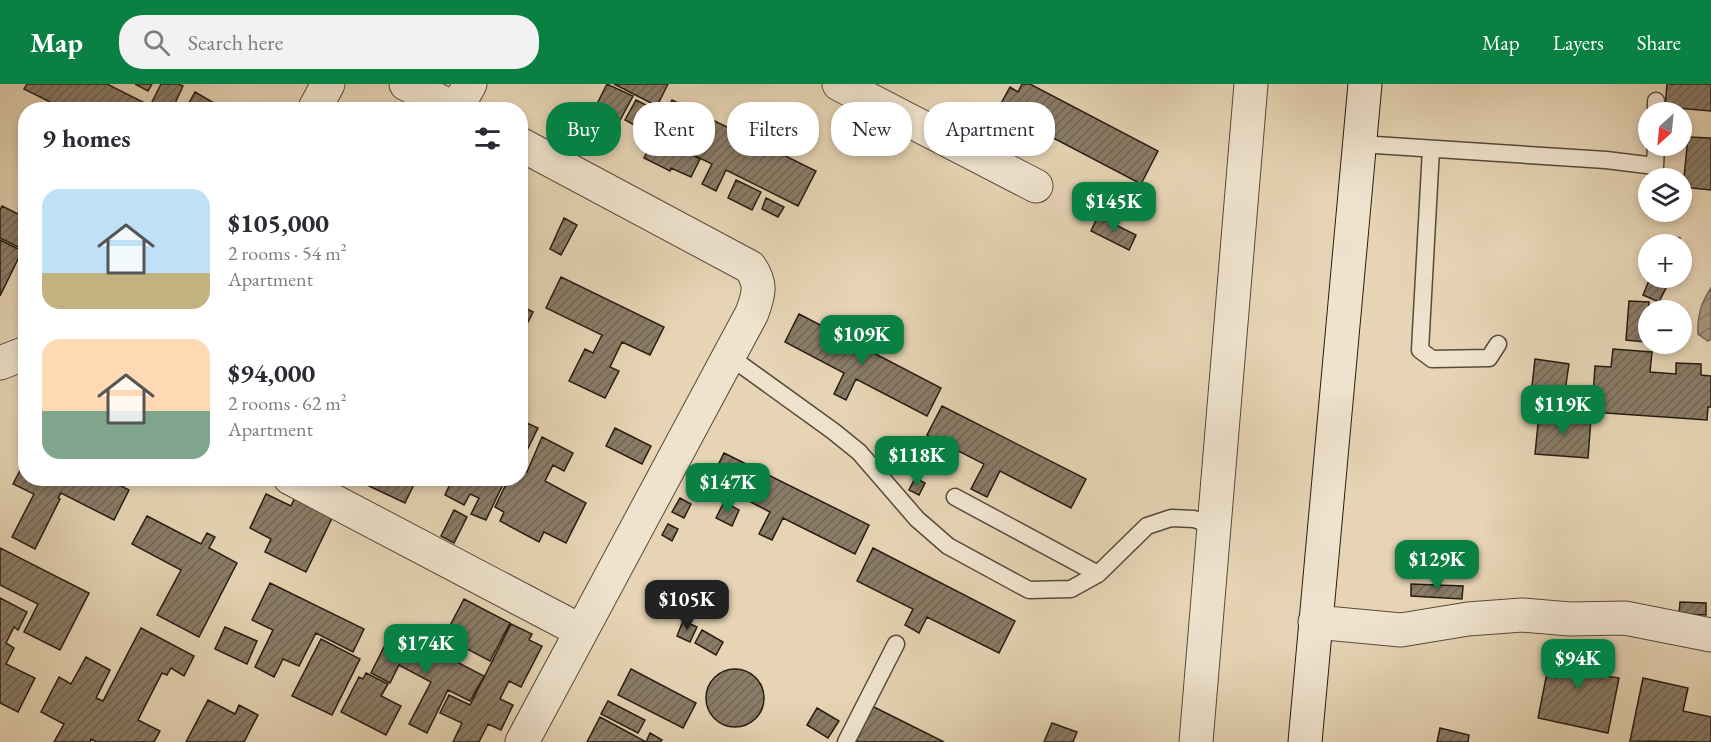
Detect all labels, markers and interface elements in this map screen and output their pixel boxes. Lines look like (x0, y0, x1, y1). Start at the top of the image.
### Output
search box (119, 15, 539, 69)
text: Map (30, 24, 83, 60)
icon: search (140, 26, 173, 59)
text: Search here (188, 28, 283, 57)
text: Map (1482, 29, 1520, 56)
text: Layers (1553, 29, 1604, 56)
text: Share (1637, 29, 1681, 56)
chip: Buy (546, 102, 621, 156)
chip: Rent (633, 102, 715, 156)
chip: Filters (727, 102, 819, 156)
chip: New (831, 102, 912, 156)
chip: Apartment (924, 102, 1055, 156)
north arrow (1638, 102, 1692, 156)
map controls (1638, 102, 1692, 354)
text: 9 homes (42, 121, 131, 155)
icon: filters (471, 122, 504, 155)
button: layers (1638, 168, 1692, 222)
pin: $145K (1072, 182, 1156, 233)
text: $145K (1086, 188, 1142, 214)
text: $105,000 (228, 206, 329, 240)
icon: home (90, 213, 162, 285)
button: + (1638, 234, 1692, 288)
text: 2 rooms · 54 m² (228, 240, 347, 266)
text: Apartment (228, 266, 313, 292)
button: − (1638, 300, 1692, 354)
pin: $109K (820, 315, 904, 366)
text: $109K (834, 321, 890, 347)
text: $94,000 (228, 356, 315, 390)
icon: home (90, 363, 162, 435)
pin: $119K (1521, 385, 1605, 436)
text: 2 rooms · 62 m² (228, 390, 347, 416)
text: $119K (1535, 391, 1591, 417)
text: Apartment (228, 416, 313, 442)
pin: $118K (875, 436, 959, 487)
text: $118K (889, 442, 945, 468)
pin: $147K (686, 463, 770, 514)
text: $147K (700, 469, 756, 495)
pin: $129K (1395, 540, 1479, 591)
text: $129K (1409, 546, 1465, 572)
pin: $105K (645, 580, 729, 631)
text: $105K (659, 586, 715, 612)
pin: $174K (384, 624, 468, 675)
text: $174K (398, 630, 454, 656)
pin: $94K (1542, 639, 1614, 690)
text: $94K (1555, 645, 1601, 671)

